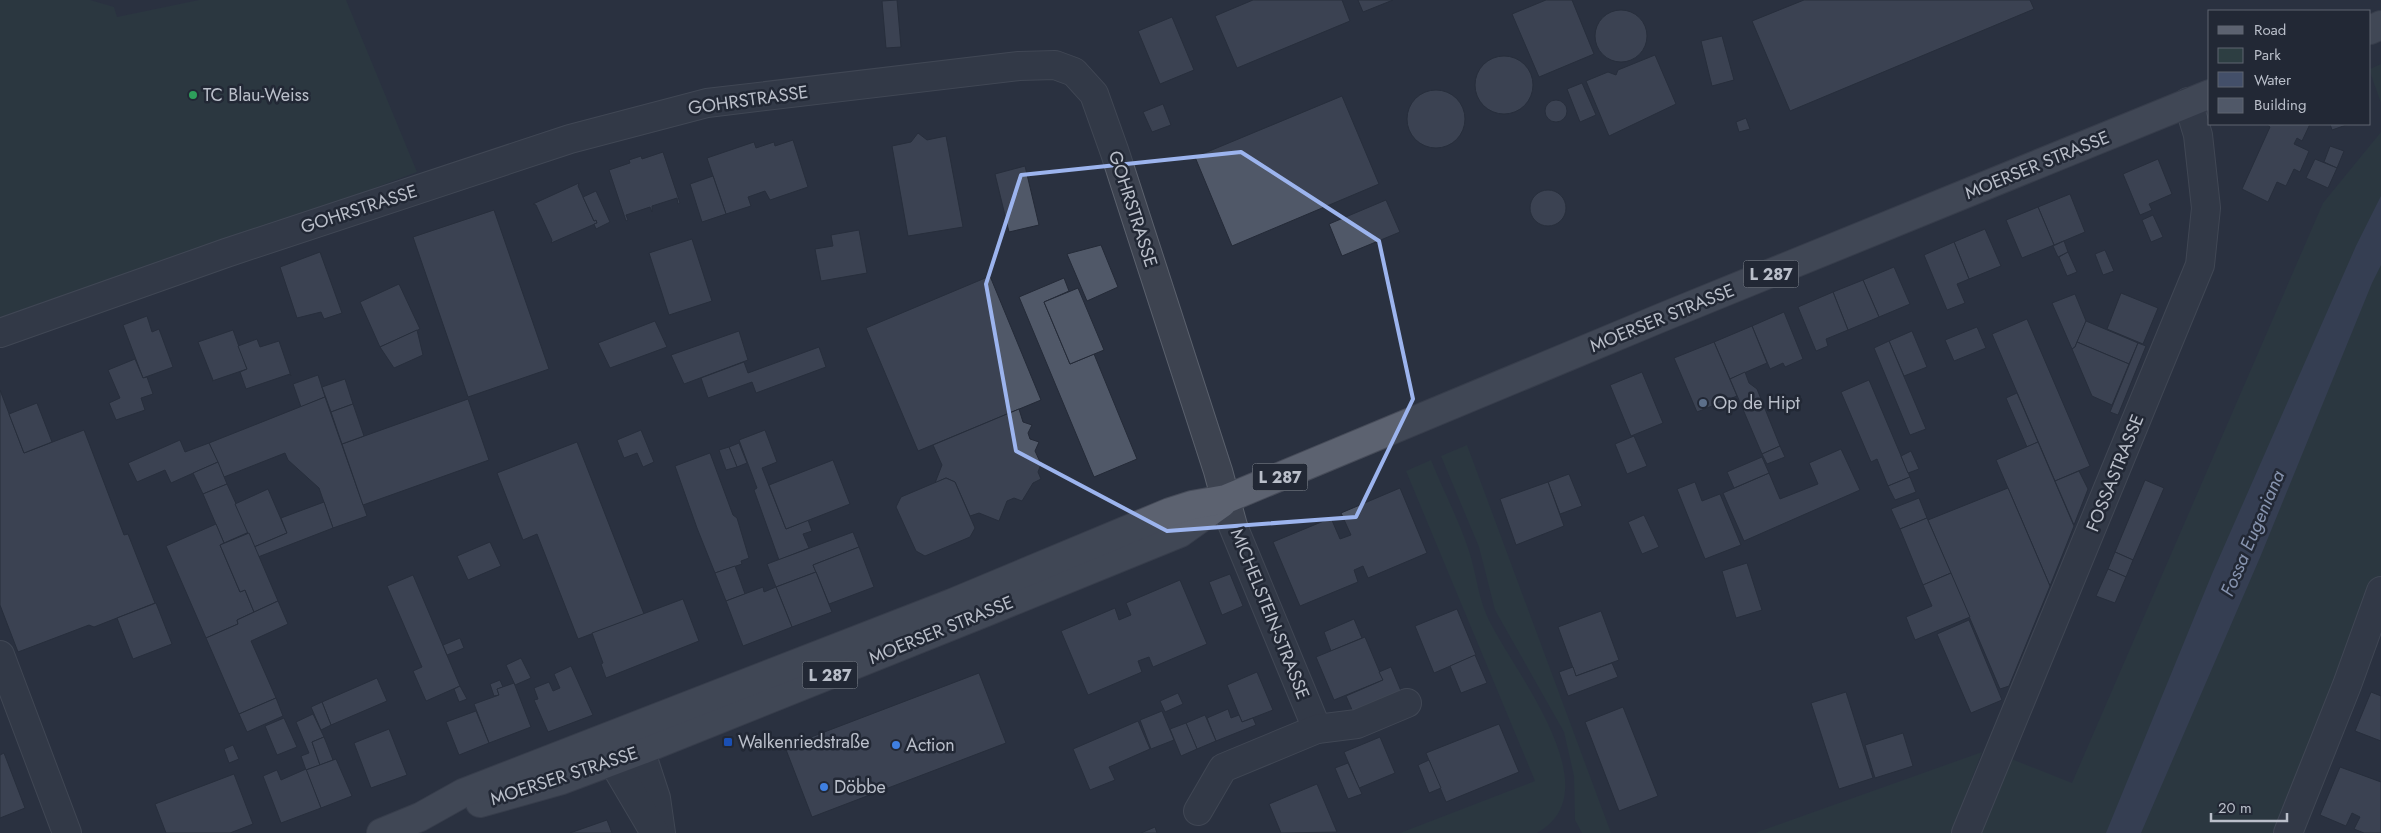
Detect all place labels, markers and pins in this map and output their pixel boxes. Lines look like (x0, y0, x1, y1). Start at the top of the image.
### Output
place label: TC Blau-Weiss (203, 82, 309, 108)
marker: TC Blau-Weiss (187, 89, 199, 101)
place label: Op de Hipt (1713, 390, 1801, 416)
marker: Op de Hipt (1697, 397, 1709, 409)
place label: Walkenriedstraße (738, 729, 869, 755)
place label: Action (906, 732, 955, 758)
marker: Walkenriedstraße (722, 736, 734, 748)
marker: Action (890, 739, 902, 751)
place label: Döbbe (834, 774, 886, 800)
marker: Döbbe (818, 781, 830, 793)

